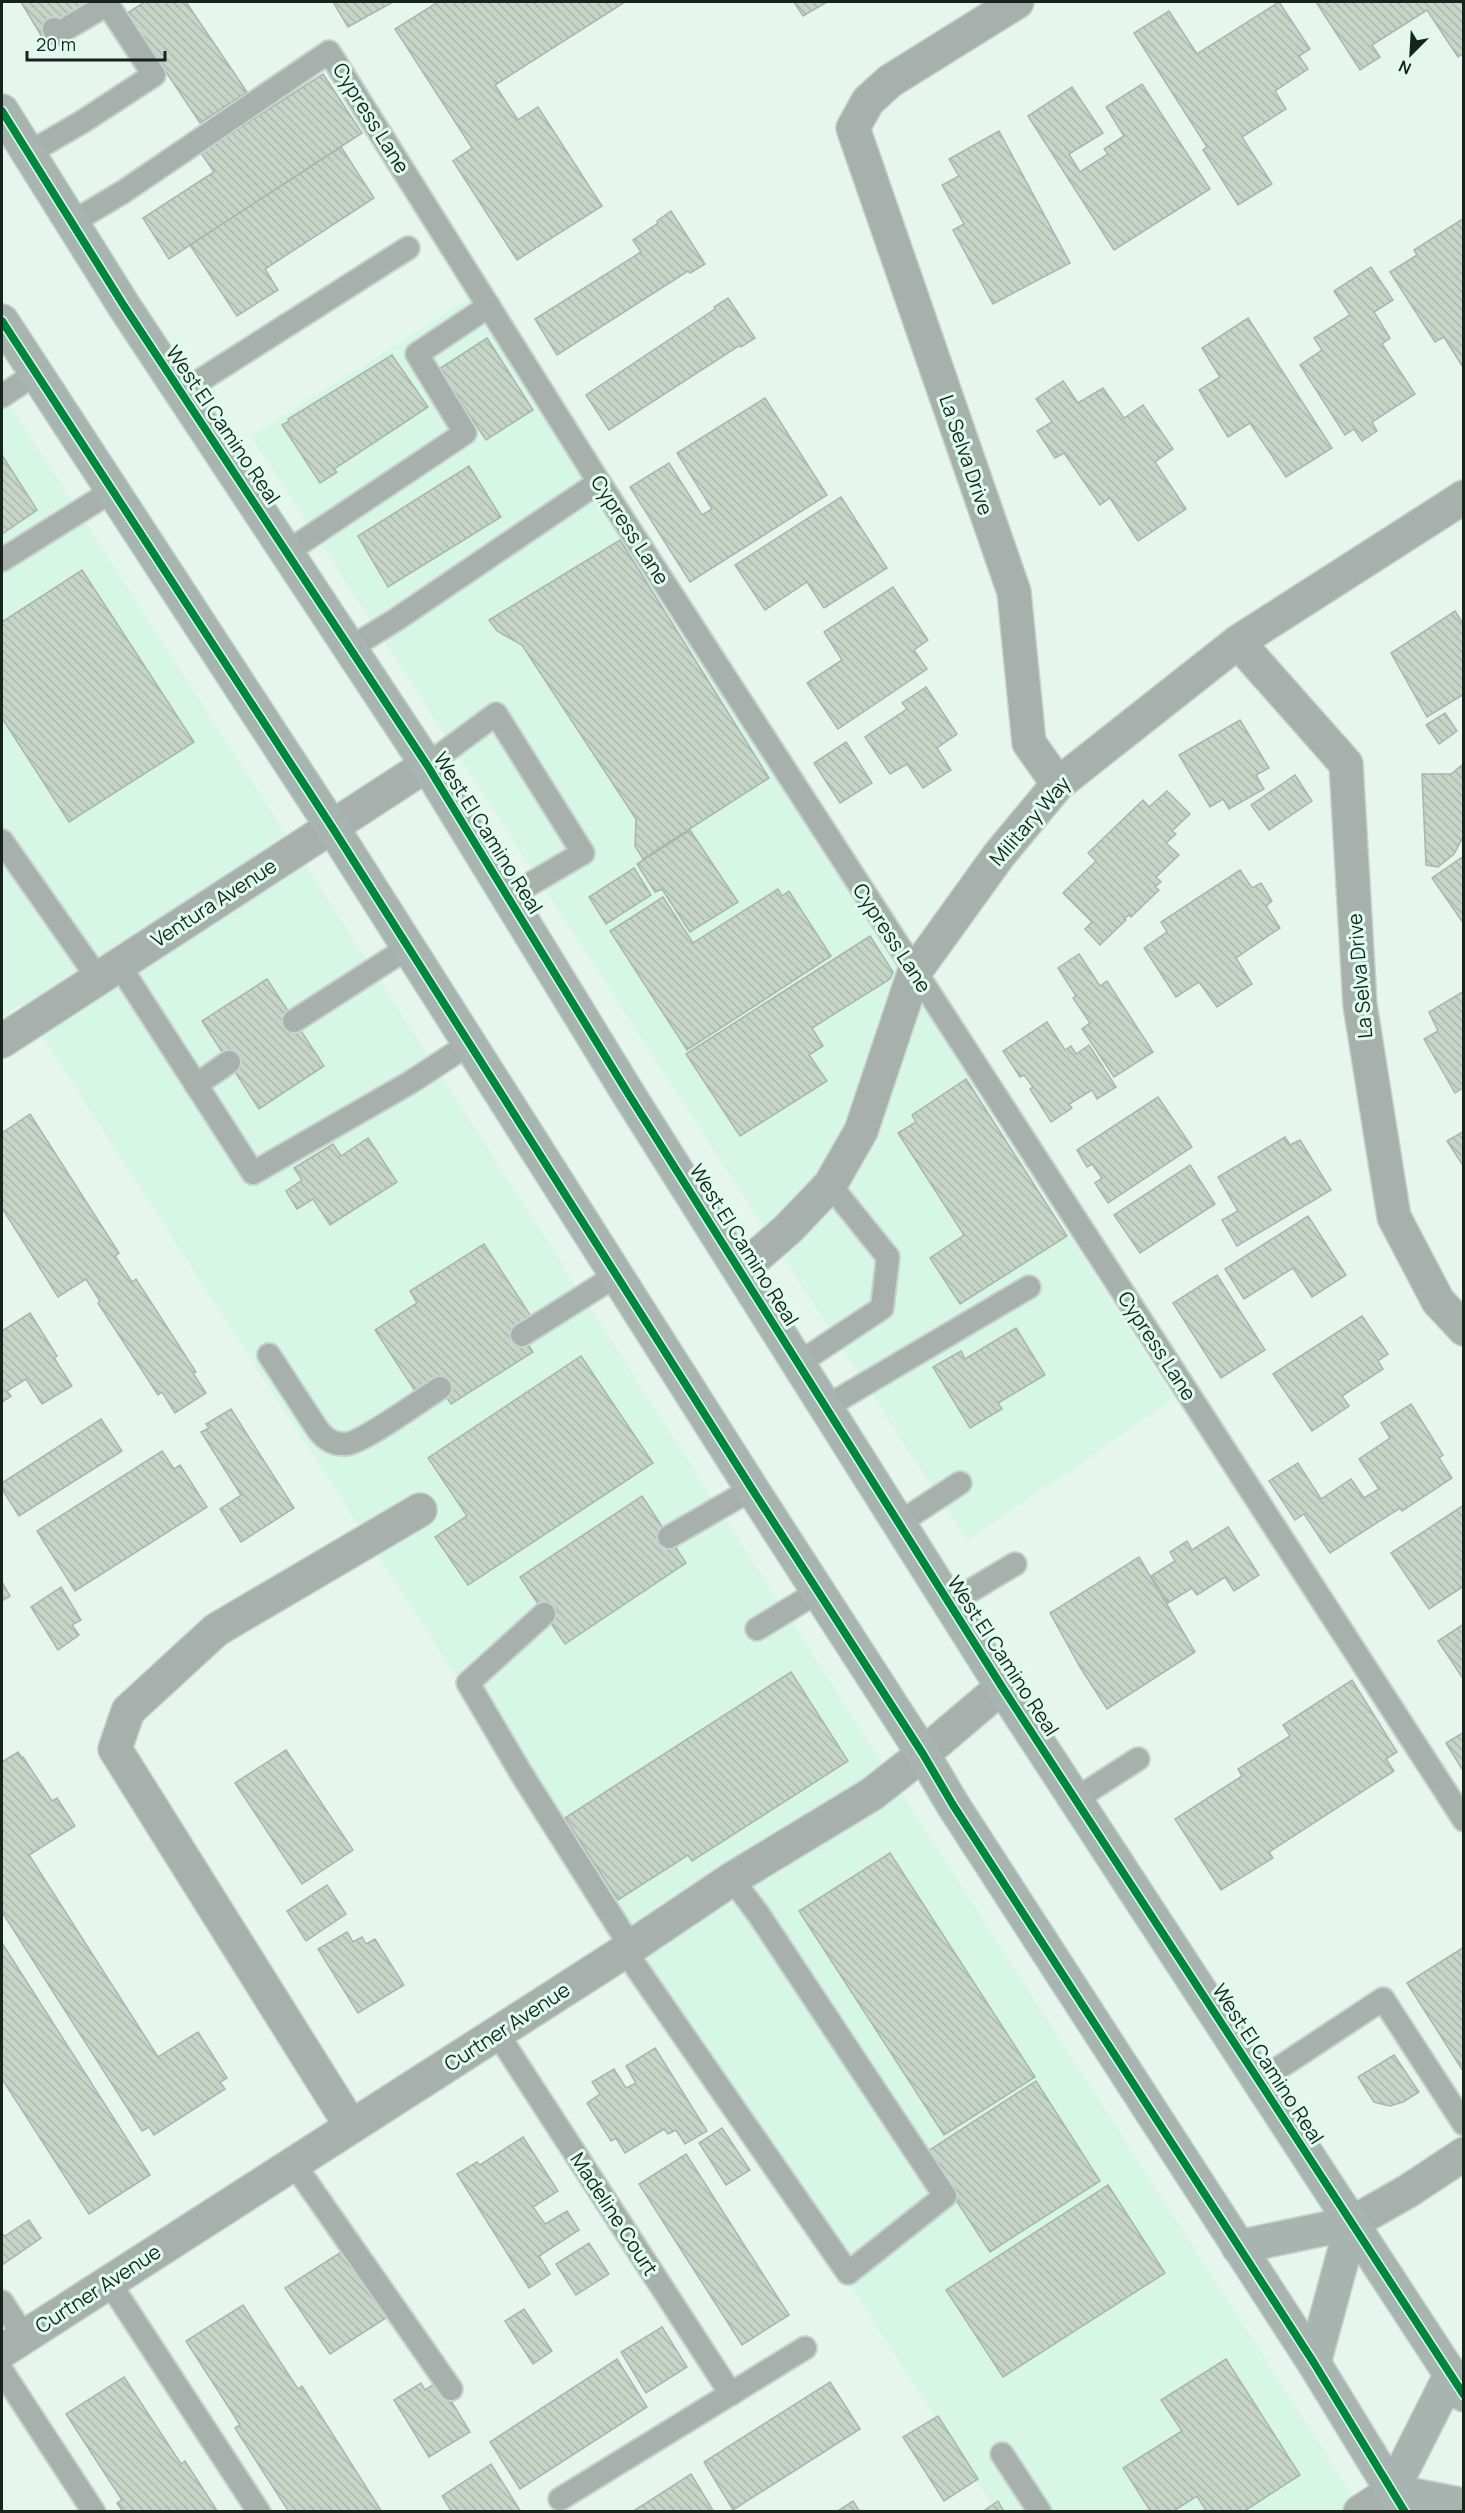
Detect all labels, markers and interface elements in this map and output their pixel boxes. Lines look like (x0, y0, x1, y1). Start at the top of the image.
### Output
scale bar (27, 24, 165, 62)
north arrow (1381, 24, 1441, 84)
text: 20 m (36, 32, 76, 56)
text: N (1395, 55, 1415, 80)
street label: Cypress Lane (327, 57, 416, 178)
street label: West El Camino Real (160, 340, 287, 510)
street label: La Selva Drive (933, 391, 1000, 519)
street label: Cypress Lane (585, 470, 676, 590)
street label: West El Camino Real (428, 747, 549, 919)
street label: Military Way (983, 770, 1076, 871)
street label: Ventura Avenue (146, 852, 282, 953)
street label: Cypress Lane (847, 878, 938, 998)
street label: La Selva Drive (1341, 912, 1378, 1040)
street label: West El Camino Real (684, 1159, 805, 1331)
street label: Cypress Lane (1112, 1286, 1203, 1406)
street label: West El Camino Real (941, 1570, 1065, 1741)
street label: Curtner Avenue (439, 1976, 575, 2077)
street label: West El Camino Real (1206, 1978, 1330, 2149)
street label: Madeline Court (565, 2147, 664, 2280)
street label: Curtner Avenue (30, 2238, 166, 2339)

